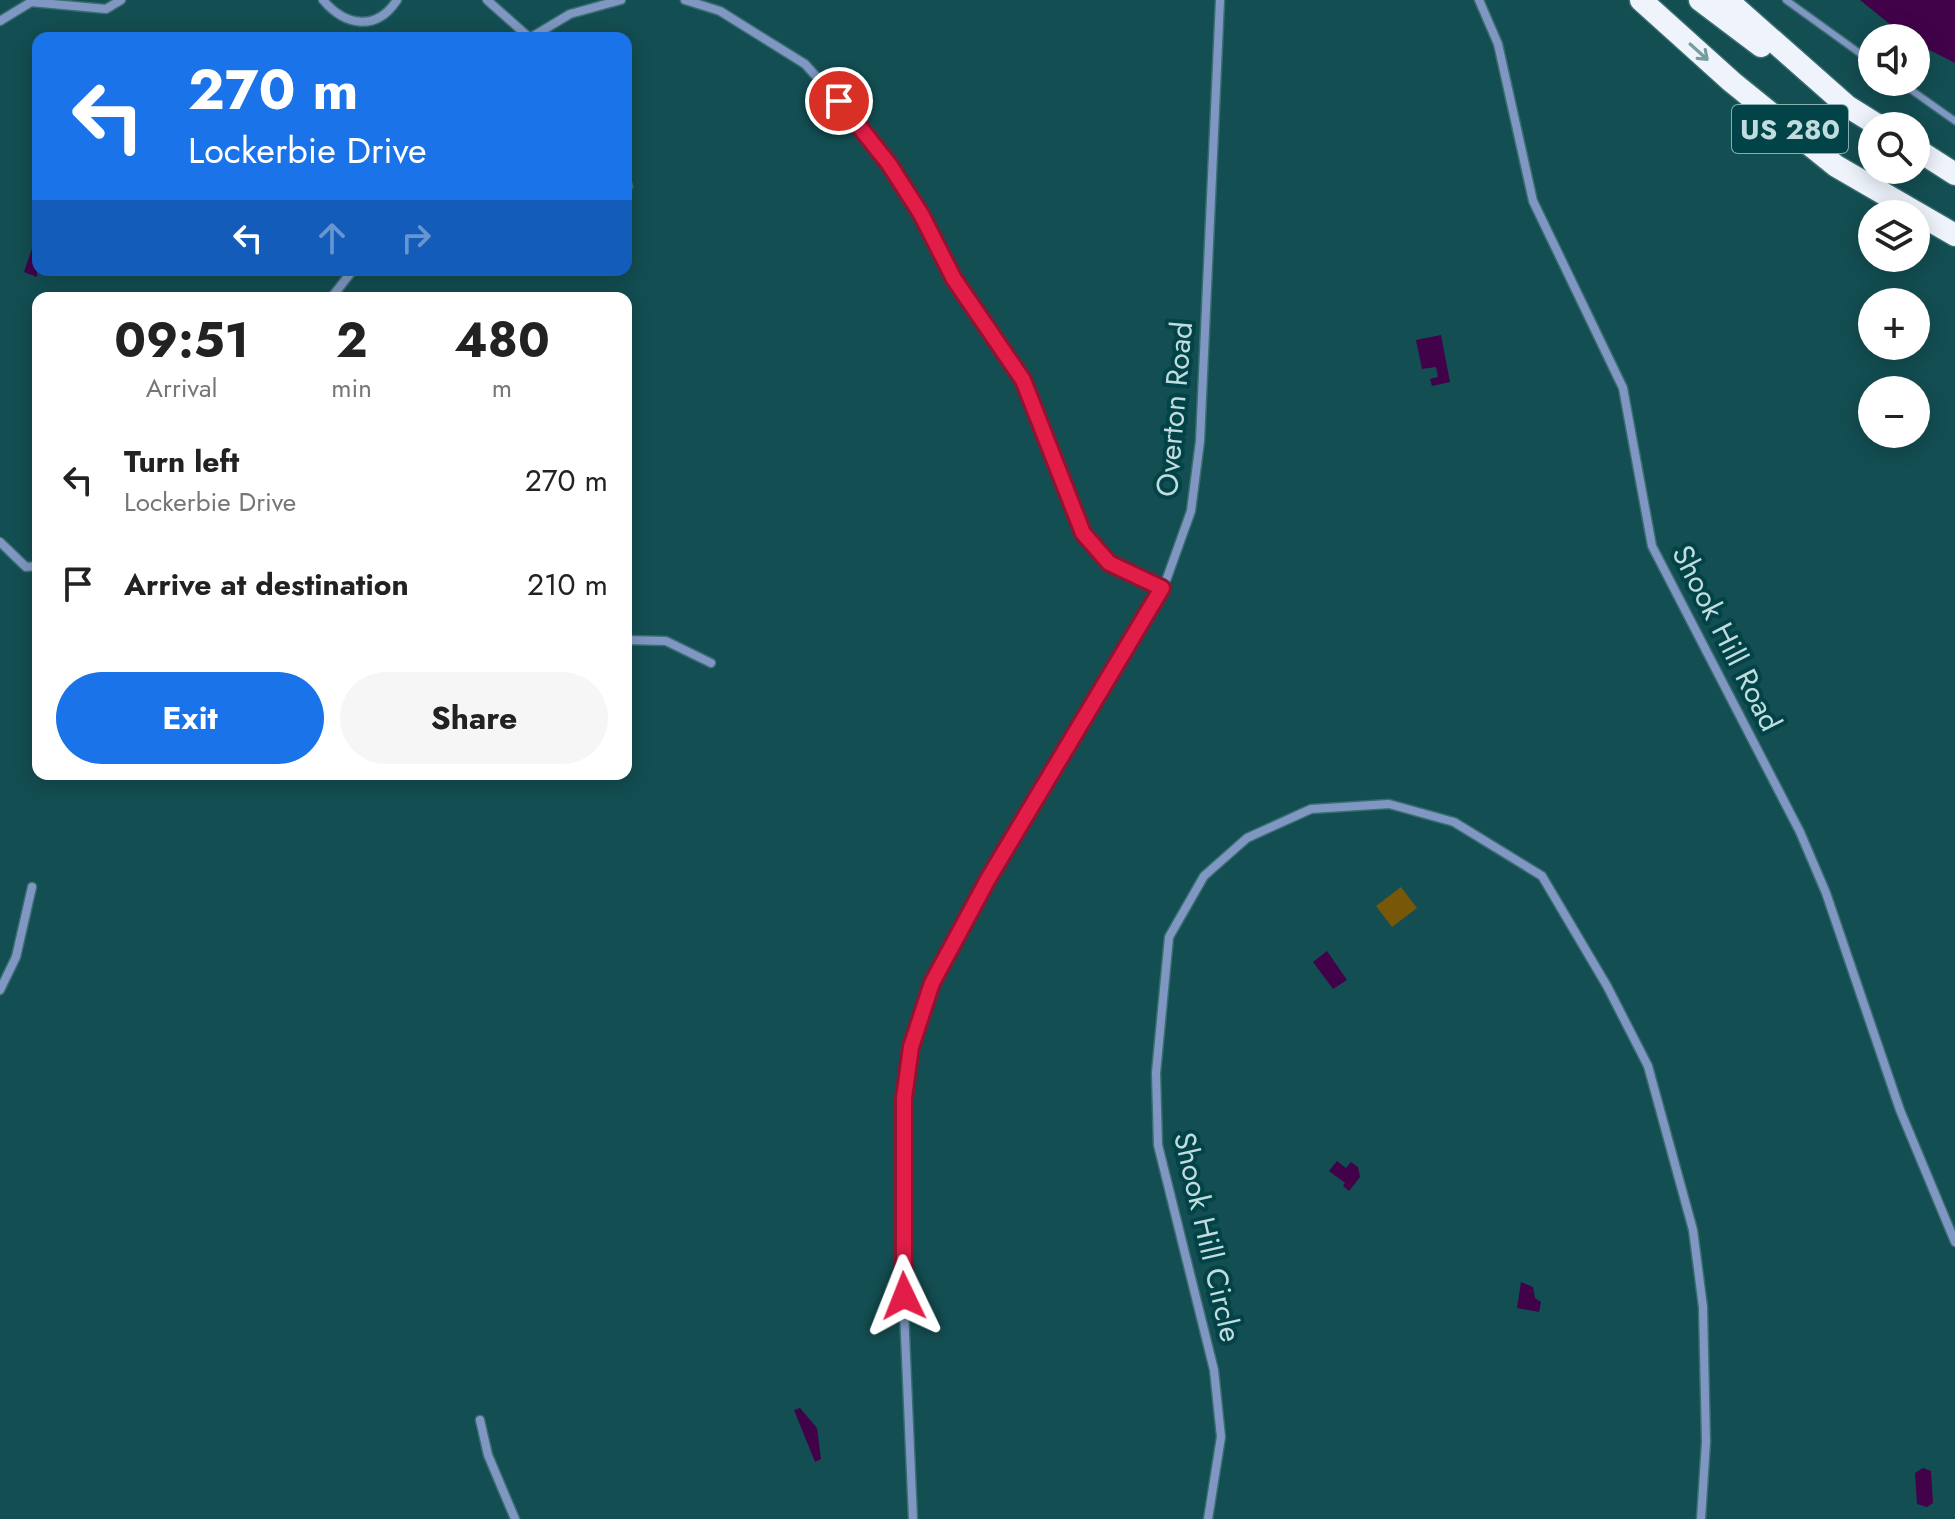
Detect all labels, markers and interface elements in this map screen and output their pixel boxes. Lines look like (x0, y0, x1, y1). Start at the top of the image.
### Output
map controls (1858, 24, 1930, 448)
button: sound (1858, 24, 1930, 96)
one-way arrow (1688, 43, 1708, 61)
text: 270 m (188, 49, 358, 130)
icon: left (56, 64, 160, 168)
pin (805, 67, 873, 135)
icon: arrive (817, 79, 861, 123)
road number: US 280 (1732, 105, 1848, 153)
button: search (1858, 112, 1930, 184)
text: Lockerbie Drive (188, 124, 427, 176)
button: layers (1858, 200, 1930, 272)
icon: left (226, 216, 270, 260)
icon: ahead (310, 216, 354, 260)
icon: right (394, 216, 438, 260)
button: + (1858, 288, 1930, 360)
text: 09:51 (114, 306, 249, 375)
text: 2 (336, 306, 367, 375)
text: 480 (454, 306, 550, 375)
street label: Overton Road (1145, 320, 1203, 498)
text: Arrival (146, 369, 218, 407)
text: min (331, 369, 372, 407)
text: m (492, 369, 512, 407)
button: − (1858, 376, 1930, 448)
text: Turn left (124, 440, 239, 483)
icon: left (56, 458, 100, 502)
text: 270 m (525, 459, 608, 502)
text: Lockerbie Drive (124, 483, 296, 521)
street label: Shook Hill Road (1662, 537, 1792, 739)
icon: arrive (56, 562, 100, 606)
text: Arrive at destination (124, 563, 409, 606)
text: 210 m (527, 563, 608, 606)
button: Exit (56, 672, 324, 764)
button: Share (340, 672, 608, 764)
street label: Shook Hill Circle (1163, 1128, 1253, 1346)
position arrow (862, 1254, 946, 1338)

